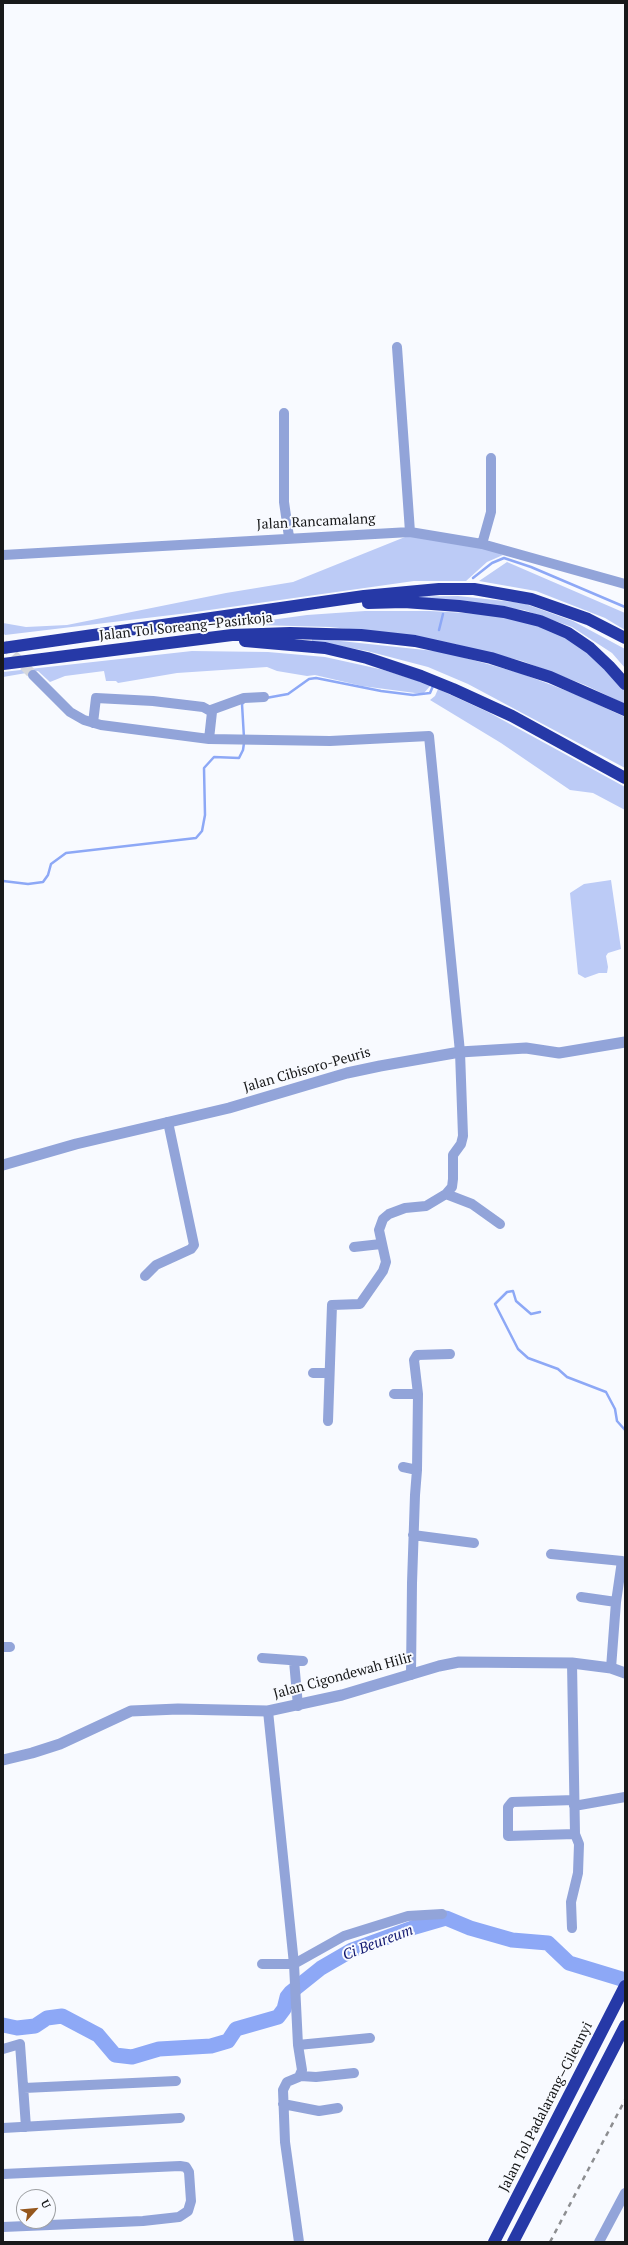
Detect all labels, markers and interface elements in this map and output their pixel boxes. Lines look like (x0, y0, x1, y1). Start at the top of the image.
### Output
street label: Jalan Rancamalang (256, 511, 376, 533)
street label: Jalan Tol Soreang–Pasirkoja (99, 610, 273, 644)
street label: Jalan Cibisoro-Peuris (242, 1044, 372, 1096)
street label: Jalan Cigondewah Hilir (272, 1649, 414, 1703)
water label: Ci Beureum (340, 1921, 416, 1965)
street label: Jalan Tol Padalarang–Cileunyi (496, 2019, 596, 2195)
north arrow (16, 2189, 56, 2229)
text: U (38, 2197, 54, 2211)

